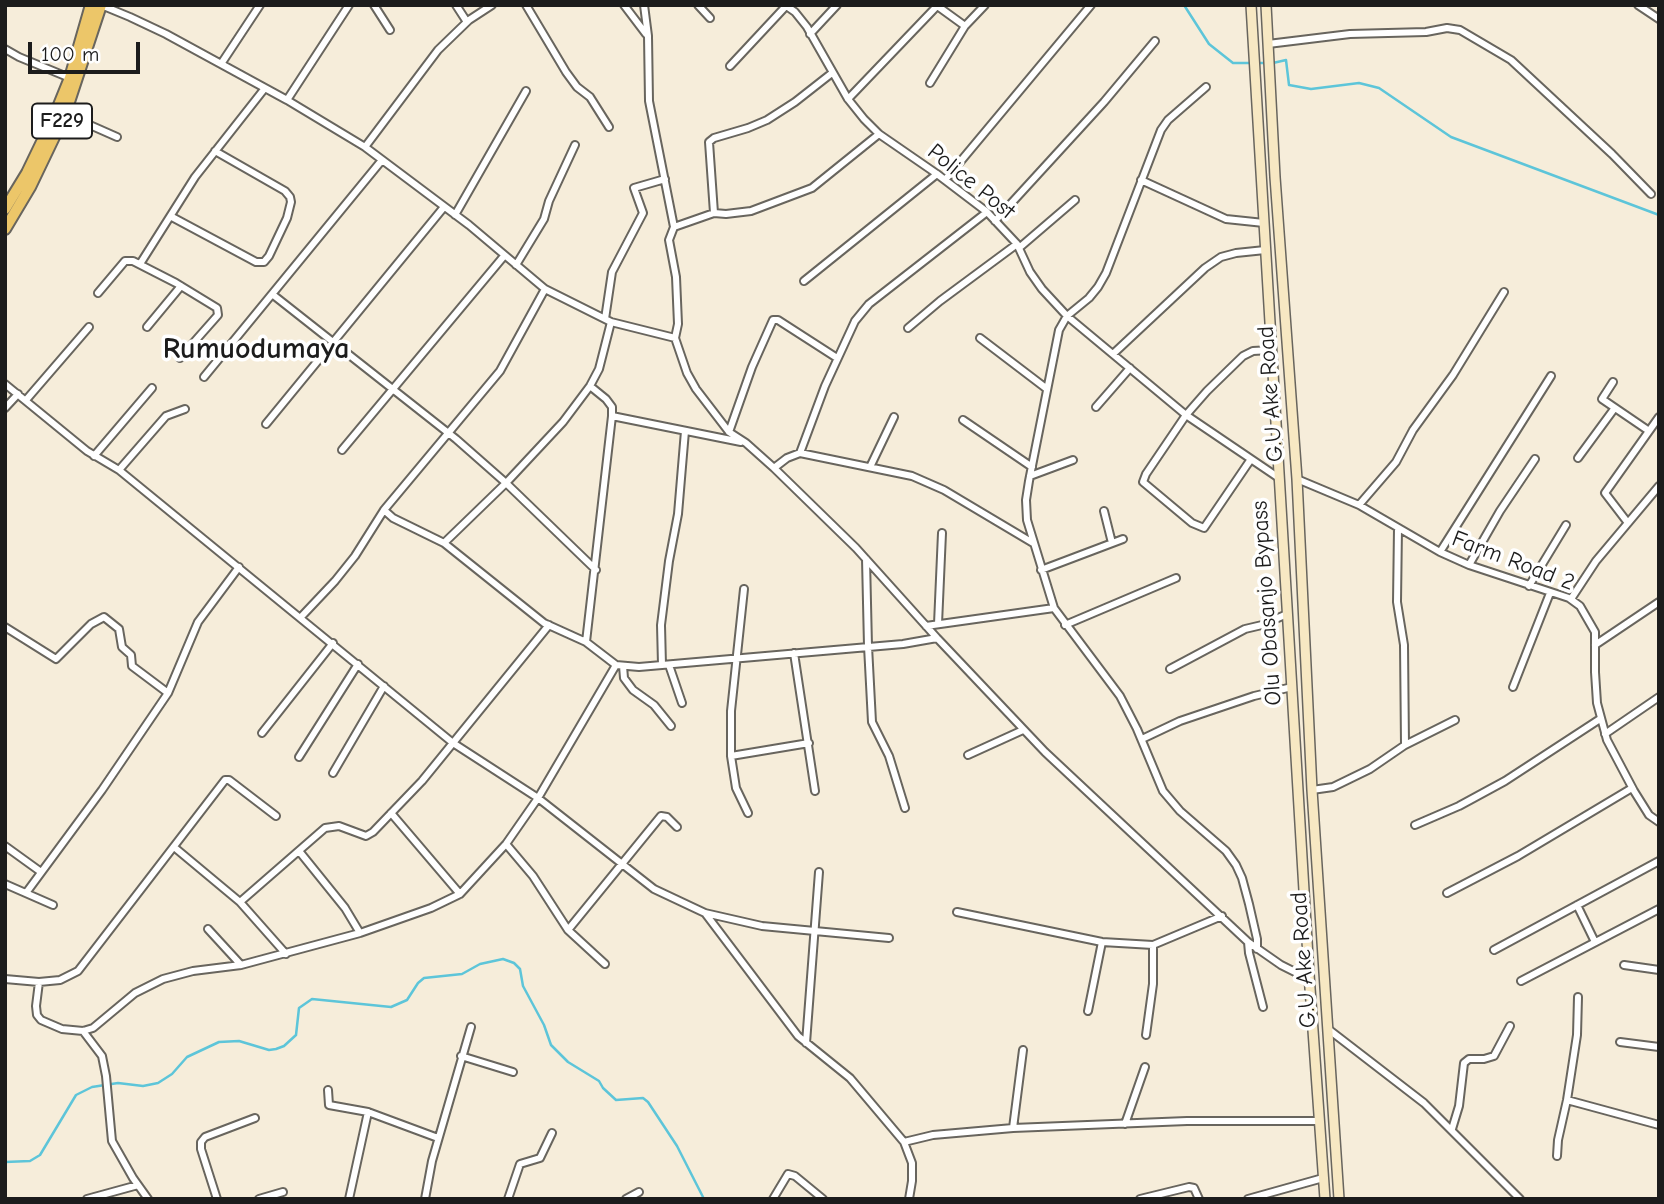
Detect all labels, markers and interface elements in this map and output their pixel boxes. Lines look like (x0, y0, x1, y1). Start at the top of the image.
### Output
scale bar (32, 28, 144, 72)
text: 100 m (41, 42, 99, 66)
road number: F229 (32, 104, 92, 138)
street label: Police Post (922, 138, 1020, 226)
street label: G.U Ake Road (1252, 325, 1290, 463)
district label: Rumuodumaya (163, 332, 349, 368)
street label: Olu Obasanjo Bypass (1246, 500, 1288, 706)
street label: Farm Road 2 (1448, 525, 1578, 597)
street label: G.U Ake Road (1285, 891, 1323, 1029)

